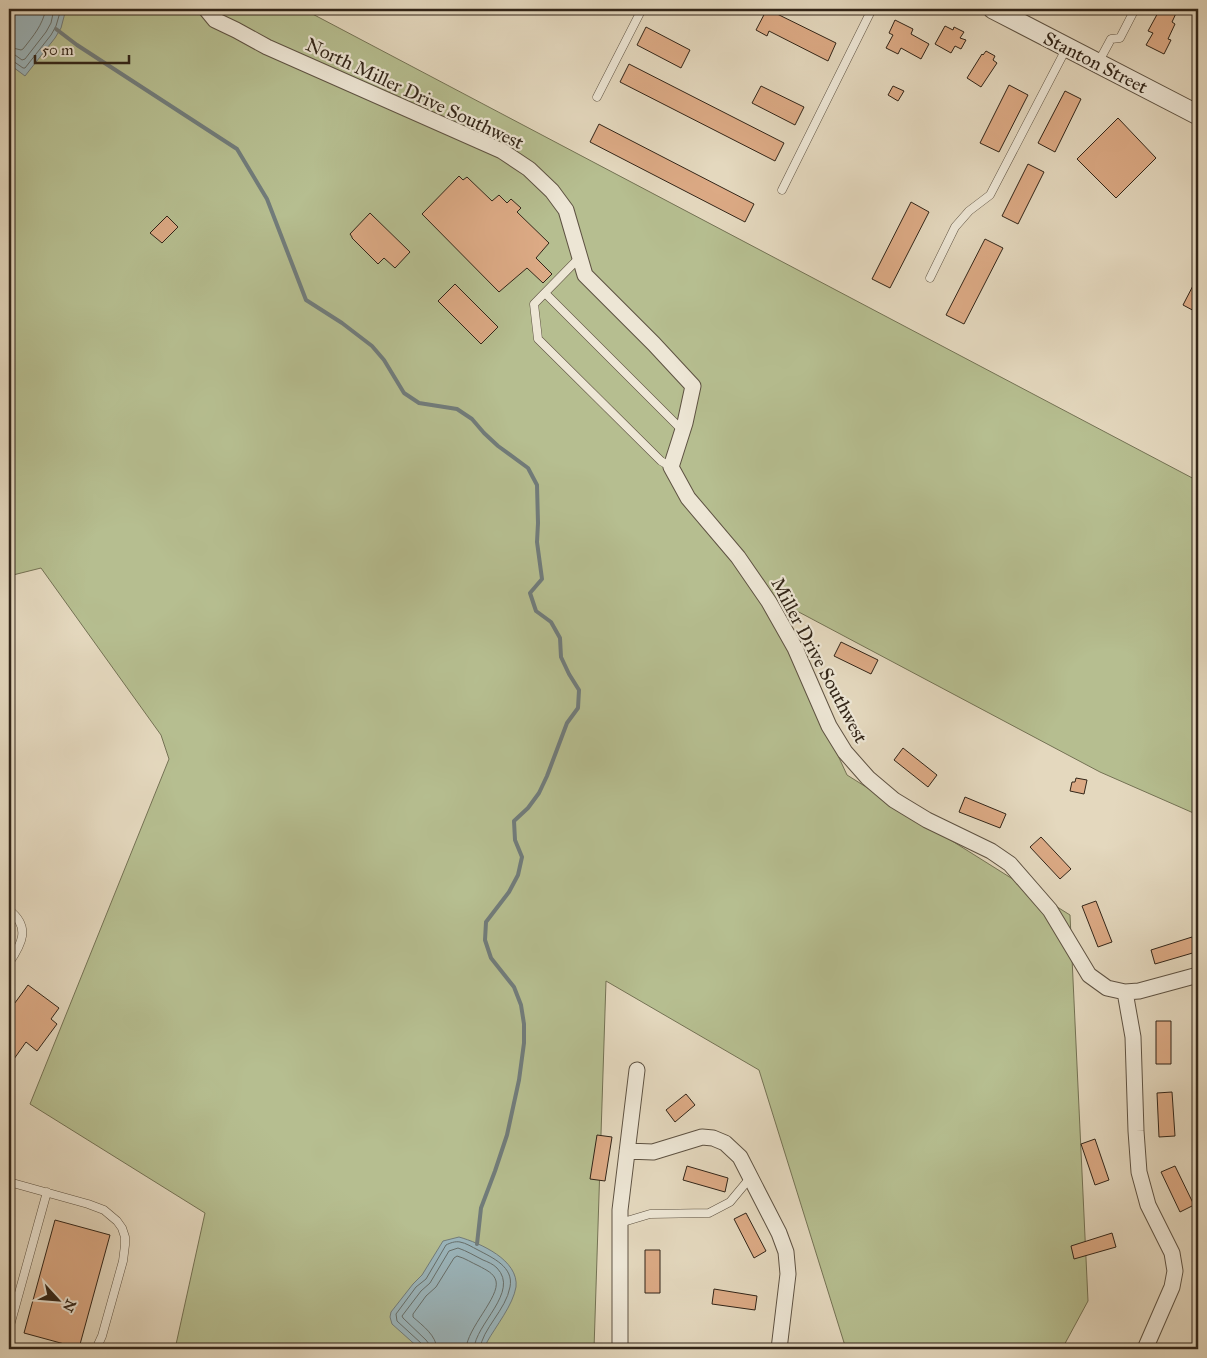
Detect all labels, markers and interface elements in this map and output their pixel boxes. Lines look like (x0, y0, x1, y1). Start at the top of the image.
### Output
street label: Stanton Street (1040, 26, 1152, 99)
scale bar (35, 32, 129, 64)
street label: North Miller Drive Southwest (302, 33, 528, 154)
text: 50 m (42, 41, 74, 59)
street label: Miller Drive Southwest (766, 574, 873, 747)
north arrow (32, 1276, 82, 1326)
text: N (59, 1296, 79, 1315)

